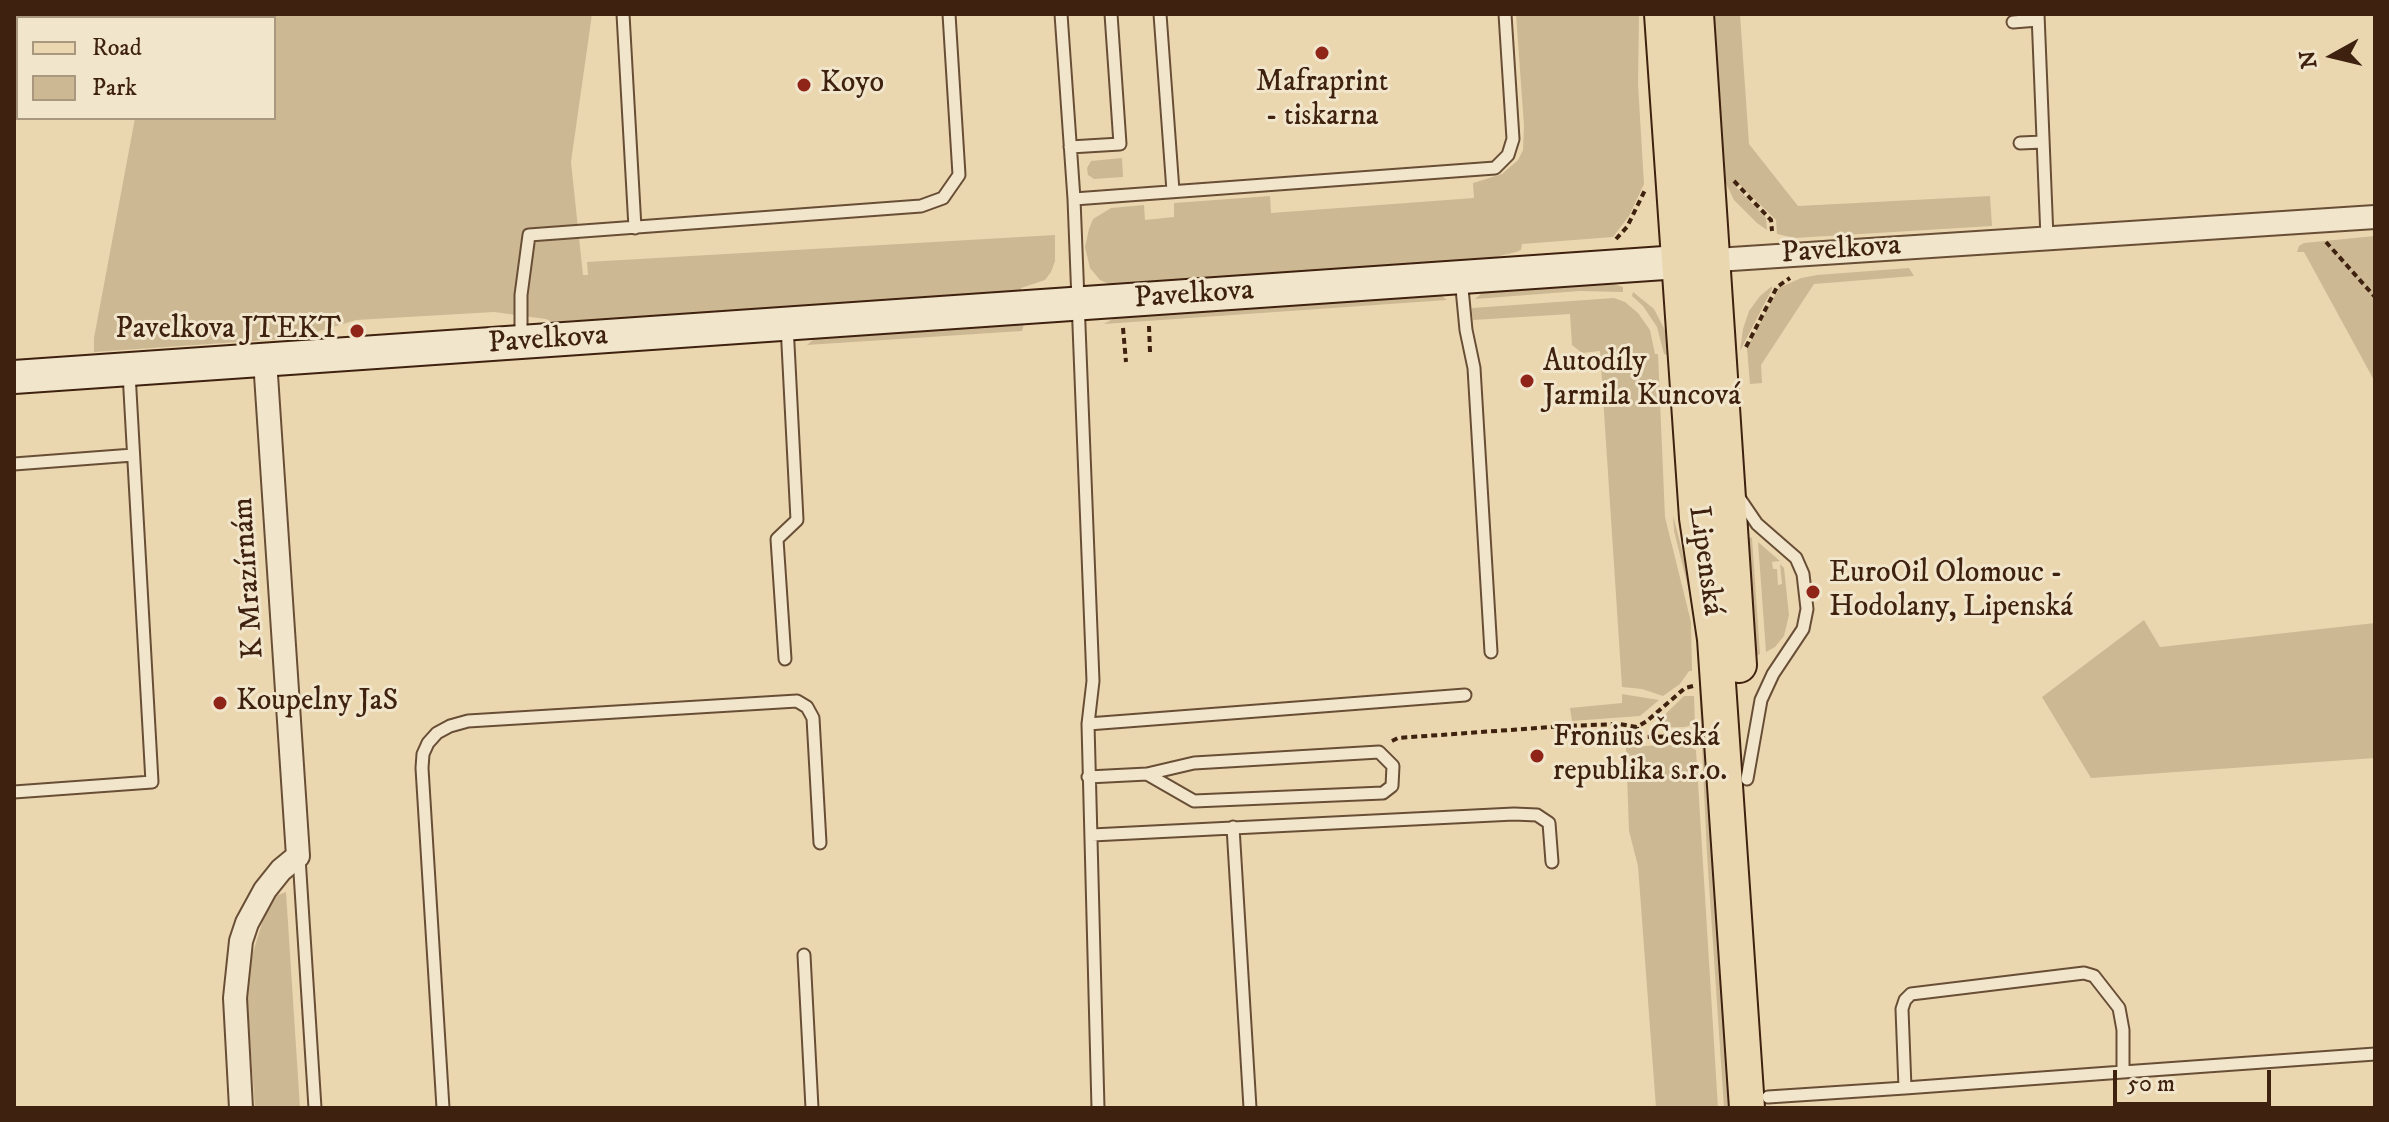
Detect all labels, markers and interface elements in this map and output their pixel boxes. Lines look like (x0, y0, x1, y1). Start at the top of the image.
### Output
legend (16, 16, 276, 120)
north arrow (2293, 16, 2373, 96)
text: Road (92, 33, 142, 63)
marker: Mafraprint - tiskarna (1313, 44, 1331, 62)
text: N (2294, 49, 2323, 70)
place label: Mafraprint - tiskarna (1256, 66, 1388, 136)
place label: Koyo (820, 67, 884, 103)
text: Park (92, 73, 137, 103)
marker: Koyo (795, 76, 813, 94)
street label: Pavelkova (1780, 229, 1902, 273)
street label: Pavelkova (1133, 274, 1255, 318)
place label: Pavelkova JTEKT (115, 313, 341, 349)
street label: Pavelkova (487, 319, 609, 363)
marker: Pavelkova JTEKT (348, 322, 366, 340)
place label: Autodíly Jarmila Kuncová (1543, 346, 1741, 416)
marker: Autodíly Jarmila Kuncová (1518, 372, 1536, 390)
street label: K Mrazírnám (226, 496, 274, 660)
street label: Lipenská (1679, 504, 1729, 618)
place label: EuroOil Olomouc - Hodolany, Lipenská (1829, 557, 2073, 628)
marker: EuroOil Olomouc - Hodolany, Lipenská (1804, 583, 1822, 601)
place label: Koupelny JaS (236, 685, 398, 721)
marker: Koupelny JaS (211, 694, 229, 712)
place label: Fronius Česká republika s.r.o. (1553, 721, 1727, 792)
marker: Fronius Česká republika s.r.o. (1528, 747, 1546, 765)
scale bar (2117, 1054, 2275, 1104)
text: 50 m (2127, 1069, 2175, 1099)

